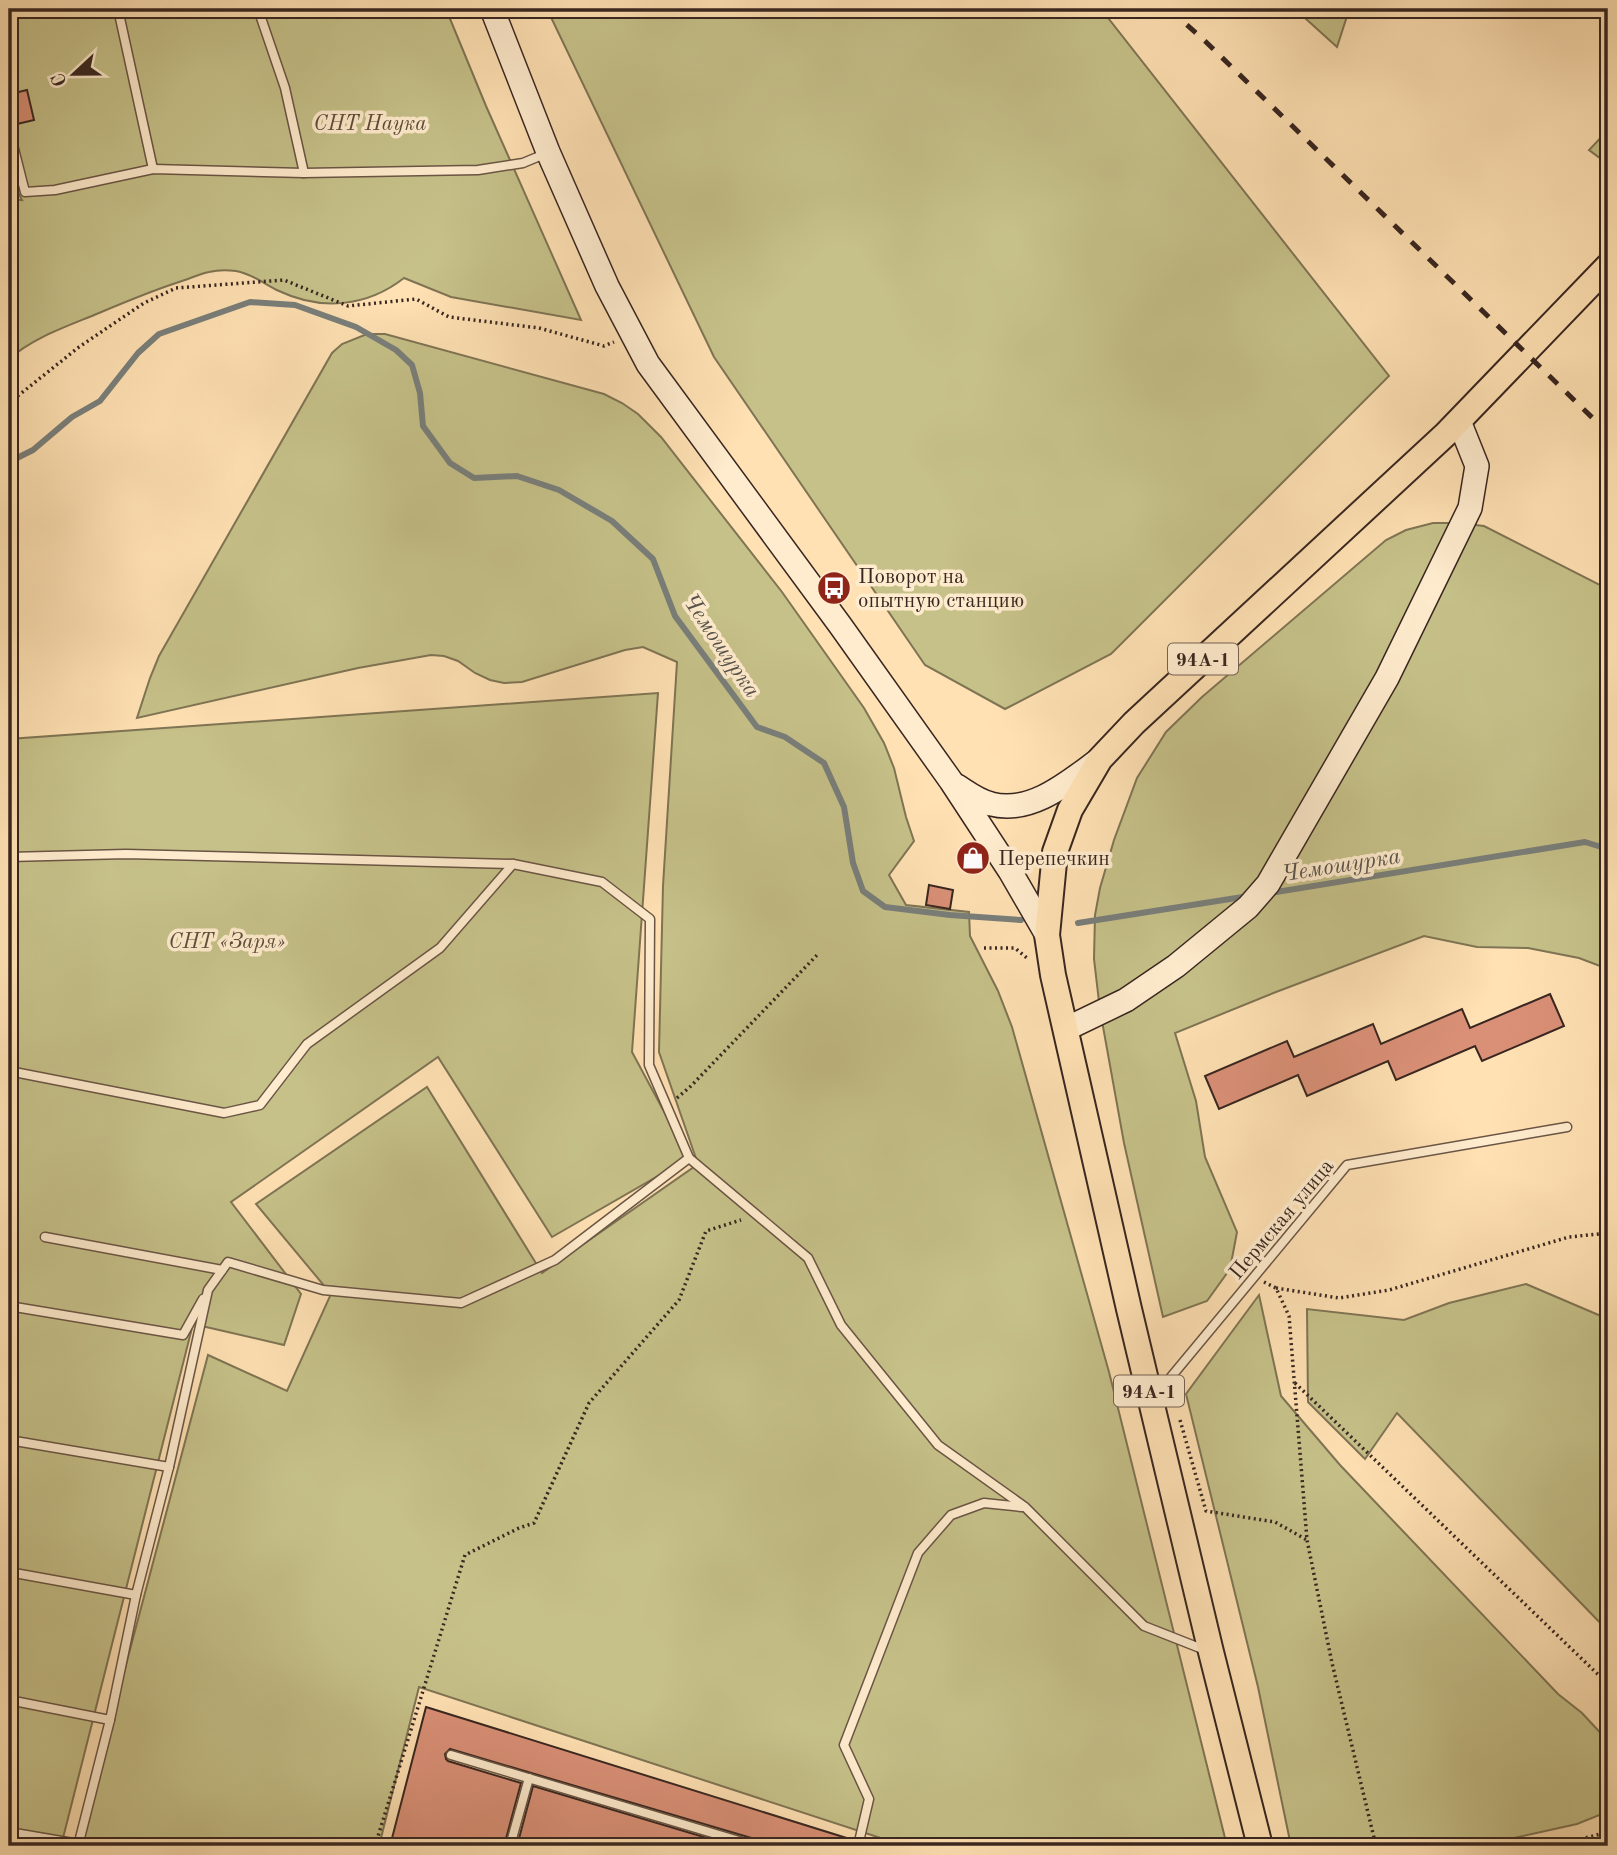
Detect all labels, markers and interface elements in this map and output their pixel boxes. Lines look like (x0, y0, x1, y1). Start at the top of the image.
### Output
north arrow (38, 38, 108, 108)
text: С (49, 70, 72, 89)
park label: СНТ Наука (314, 114, 426, 135)
place label: Поворот на опытную станцию (858, 567, 1024, 612)
bus stop icon: Поворот на опытную станцию (815, 569, 853, 607)
water label: Чемошурка (677, 590, 764, 702)
road number: 94А-1 (1168, 644, 1238, 674)
shop icon: Перепечкин (954, 839, 992, 877)
water label: Чемошурка (1280, 845, 1402, 887)
place label: Перепечкин (998, 849, 1110, 870)
park label: СНТ «Заря» (168, 931, 286, 953)
street label: Пермская улица (1226, 1156, 1338, 1284)
road number: 94А-1 (1114, 1376, 1184, 1406)

